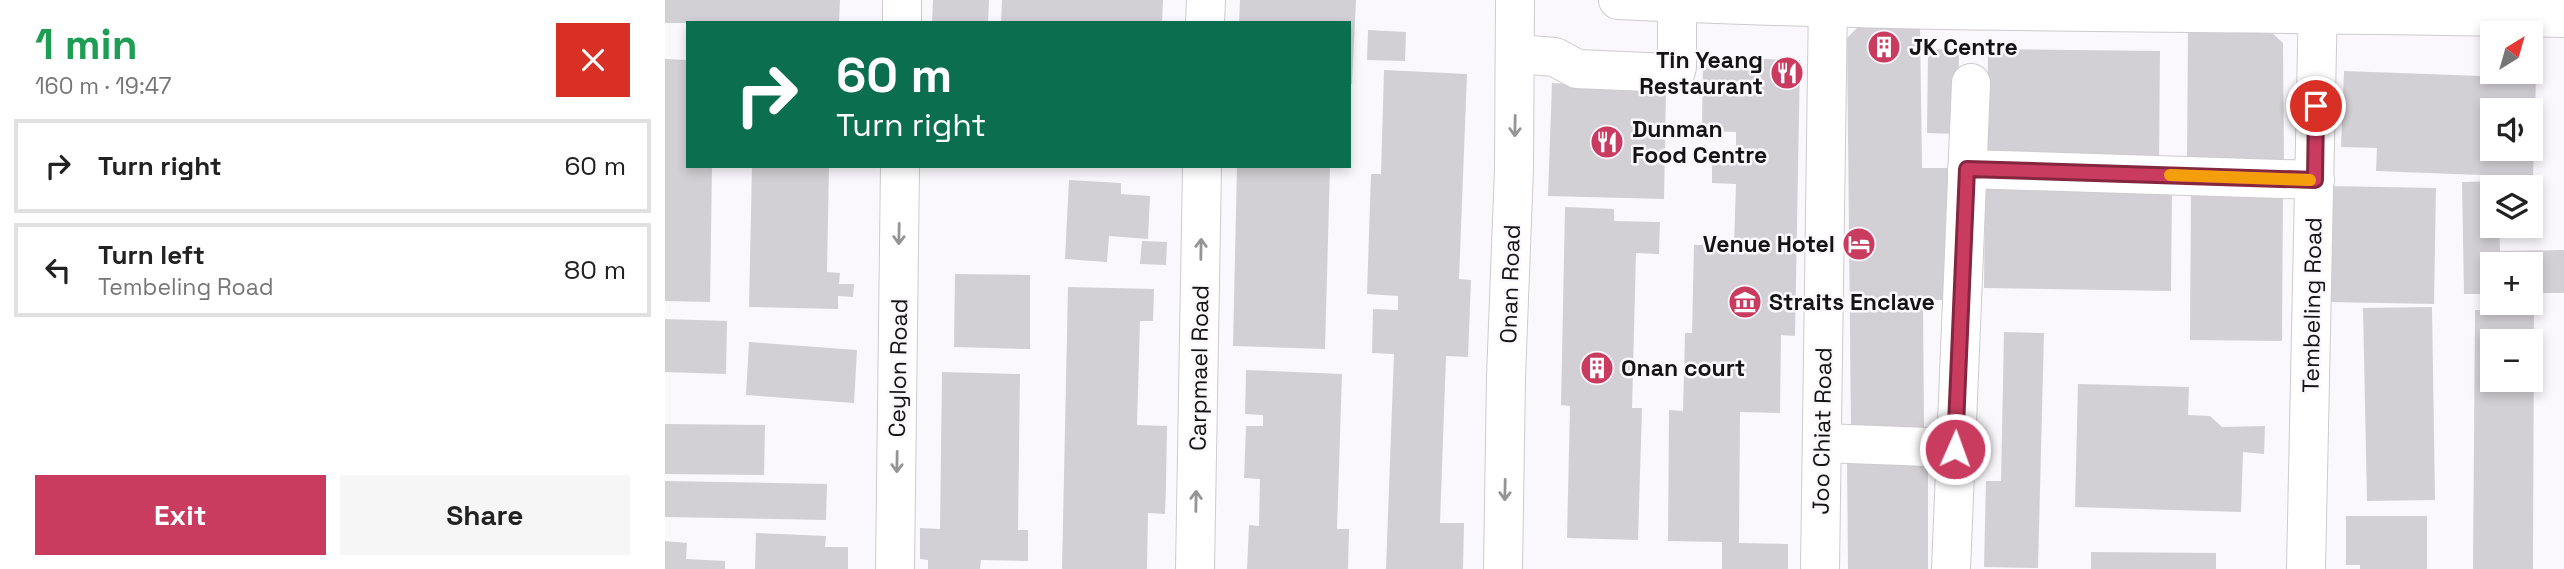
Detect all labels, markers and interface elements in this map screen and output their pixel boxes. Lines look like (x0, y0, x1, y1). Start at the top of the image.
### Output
text: 1 min (35, 18, 138, 71)
north arrow (2480, 21, 2543, 84)
map controls (2480, 21, 2543, 392)
button: close (556, 23, 630, 97)
building icon: JK Centre (1865, 28, 1903, 66)
place label: JK Centre (1909, 32, 2018, 62)
text: 60 m (836, 44, 952, 106)
place label: Tin Yeang Restaurant (1639, 45, 1763, 101)
icon: right (721, 49, 812, 140)
restaurant icon: Tin Yeang Restaurant (1768, 54, 1806, 92)
text: 160 m · 19:47 (35, 71, 171, 101)
pin (2286, 76, 2346, 136)
icon: arrive (2297, 87, 2335, 125)
button: sound (2480, 98, 2543, 161)
text: Turn right (836, 105, 986, 145)
one-way arrow (1508, 114, 1522, 137)
place label: Dunman Food Centre (1632, 114, 1767, 170)
restaurant icon: Dunman Food Centre (1588, 123, 1626, 161)
icon: right (39, 147, 77, 185)
text: Turn right (98, 149, 222, 183)
text: 60 m (564, 149, 626, 183)
button: layers (2480, 175, 2543, 238)
street label: Tembeling Road (2295, 217, 2329, 393)
one-way arrow (892, 223, 906, 246)
street label: Onan Road (1493, 224, 1527, 344)
hotel icon: Venue Hotel (1840, 225, 1878, 263)
place label: Venue Hotel (1703, 229, 1835, 259)
text: Turn left (98, 238, 205, 272)
one-way arrow (1194, 238, 1208, 261)
icon: left (39, 251, 77, 289)
button: + (2480, 252, 2543, 315)
text: 80 m (564, 253, 626, 287)
text: Tembeling Road (98, 272, 274, 302)
museum icon: Straits Enclave (1726, 283, 1764, 321)
street label: Carpmael Road (1183, 285, 1215, 451)
place label: Straits Enclave (1769, 287, 1935, 317)
street label: Ceylon Road (882, 298, 914, 438)
button: − (2480, 329, 2543, 392)
street label: Joo Chiat Road (1806, 347, 1838, 515)
building icon: Onan court (1578, 349, 1616, 387)
place label: Onan court (1621, 353, 1745, 383)
position arrow (1918, 412, 1992, 486)
one-way arrow (890, 450, 903, 473)
button: Exit (35, 475, 326, 555)
button: Share (340, 475, 630, 555)
one-way arrow (1498, 478, 1512, 501)
one-way arrow (1189, 490, 1203, 513)

